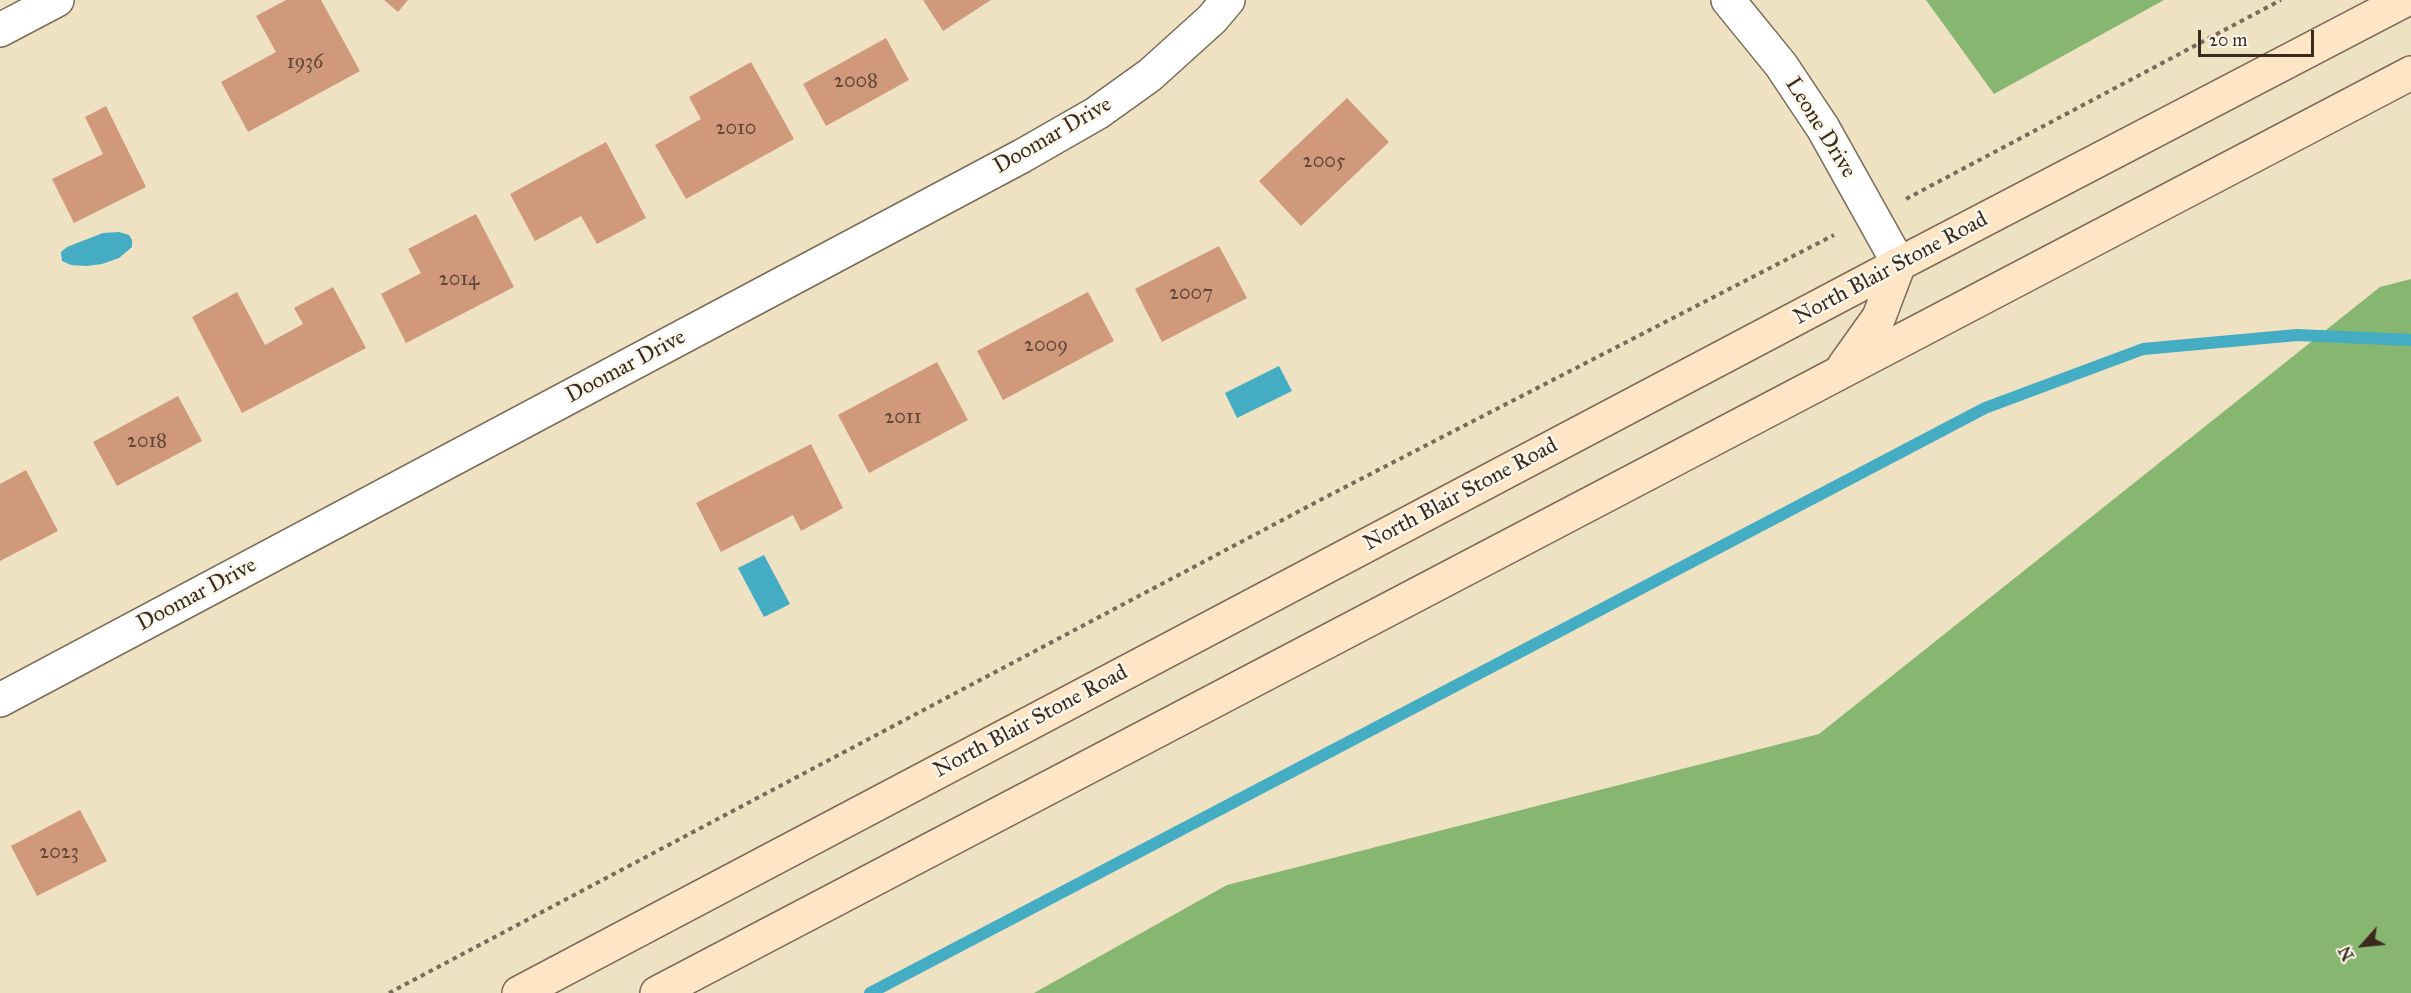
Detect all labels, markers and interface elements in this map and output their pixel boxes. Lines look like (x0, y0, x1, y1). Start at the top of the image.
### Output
scale bar (2201, 18, 2316, 56)
text: 20 m (2209, 29, 2247, 51)
house number: 1936 (287, 51, 323, 75)
house number: 2008 (834, 70, 878, 94)
street label: Leone Drive (1779, 73, 1861, 183)
street label: Doomar Drive (989, 92, 1117, 180)
house number: 2010 (716, 117, 756, 141)
house number: 2005 (1303, 150, 1345, 174)
street label: North Blair Stone Road (1790, 207, 1992, 331)
house number: 2014 (439, 268, 479, 292)
house number: 2007 (1169, 282, 1213, 306)
street label: Doomar Drive (562, 324, 690, 410)
house number: 2009 (1024, 334, 1068, 358)
house number: 2011 (884, 406, 922, 430)
house number: 2018 (127, 430, 167, 454)
street label: North Blair Stone Road (1360, 433, 1562, 557)
street label: Doomar Drive (133, 552, 261, 638)
street label: North Blair Stone Road (930, 660, 1132, 784)
house number: 2023 (39, 841, 79, 865)
north arrow (2333, 915, 2393, 975)
text: N (2335, 943, 2358, 964)

